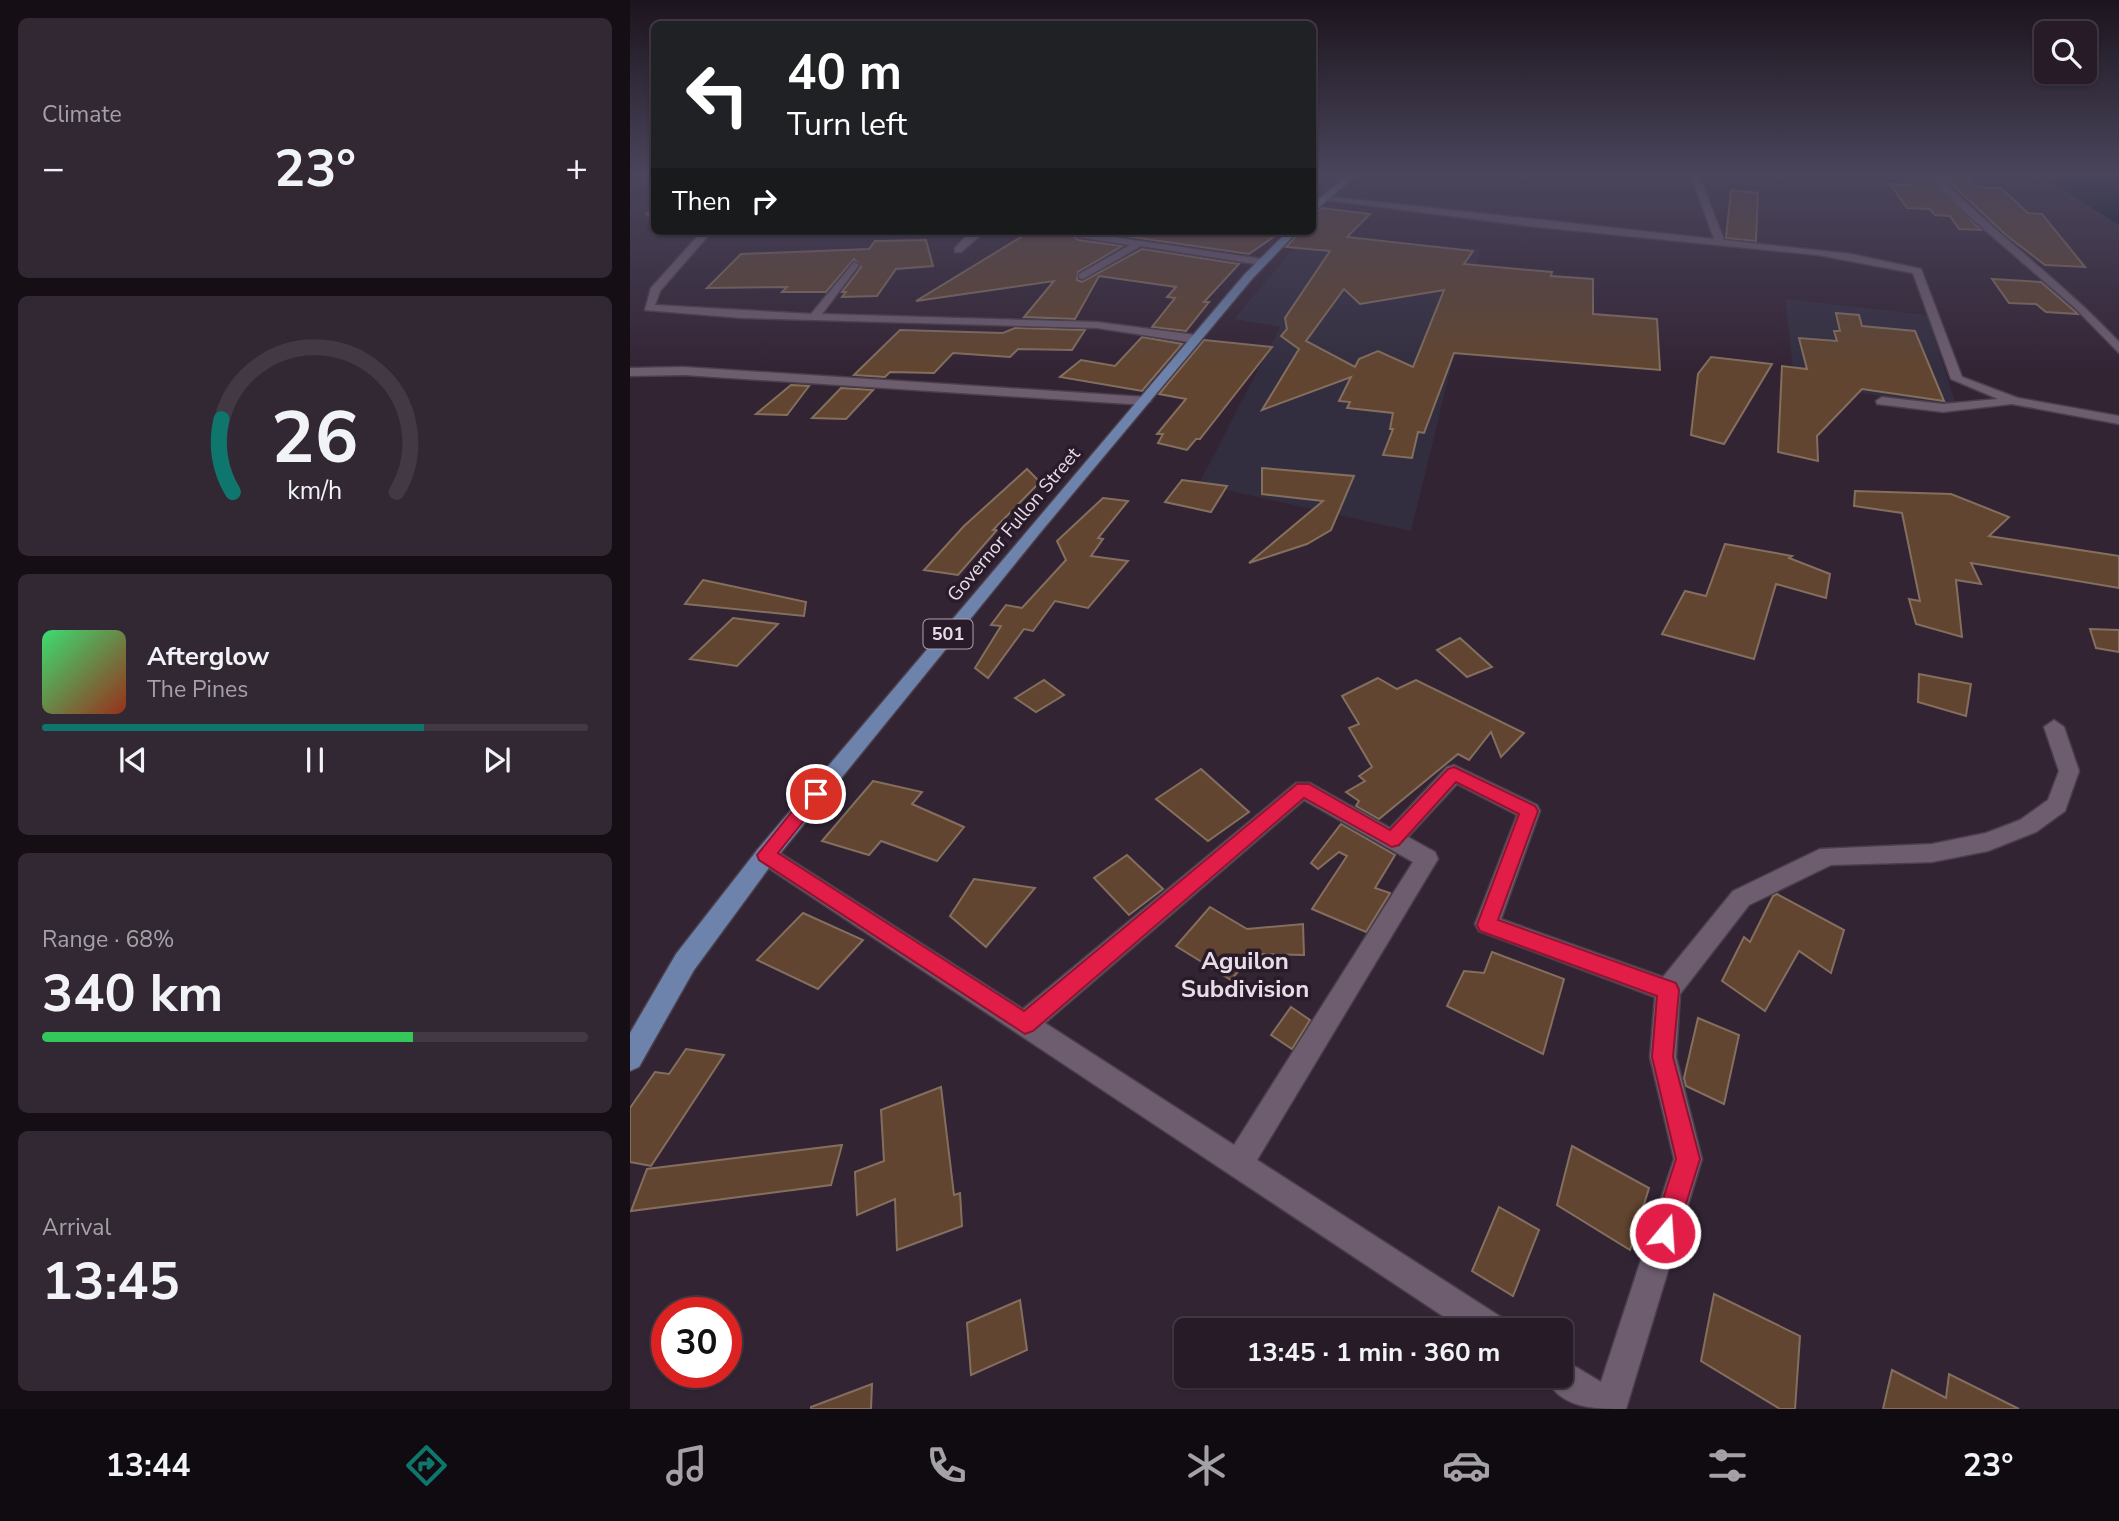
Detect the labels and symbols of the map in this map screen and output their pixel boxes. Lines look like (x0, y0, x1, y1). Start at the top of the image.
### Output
street label: Governor Fullon Street (941, 442, 1086, 607)
road number: 501 (924, 620, 972, 648)
pin (786, 764, 846, 824)
district label: Aguilon Subdivision (1181, 945, 1309, 1005)
position arrow (1628, 1196, 1702, 1270)
speed limit sign: 30 (651, 1297, 742, 1388)

